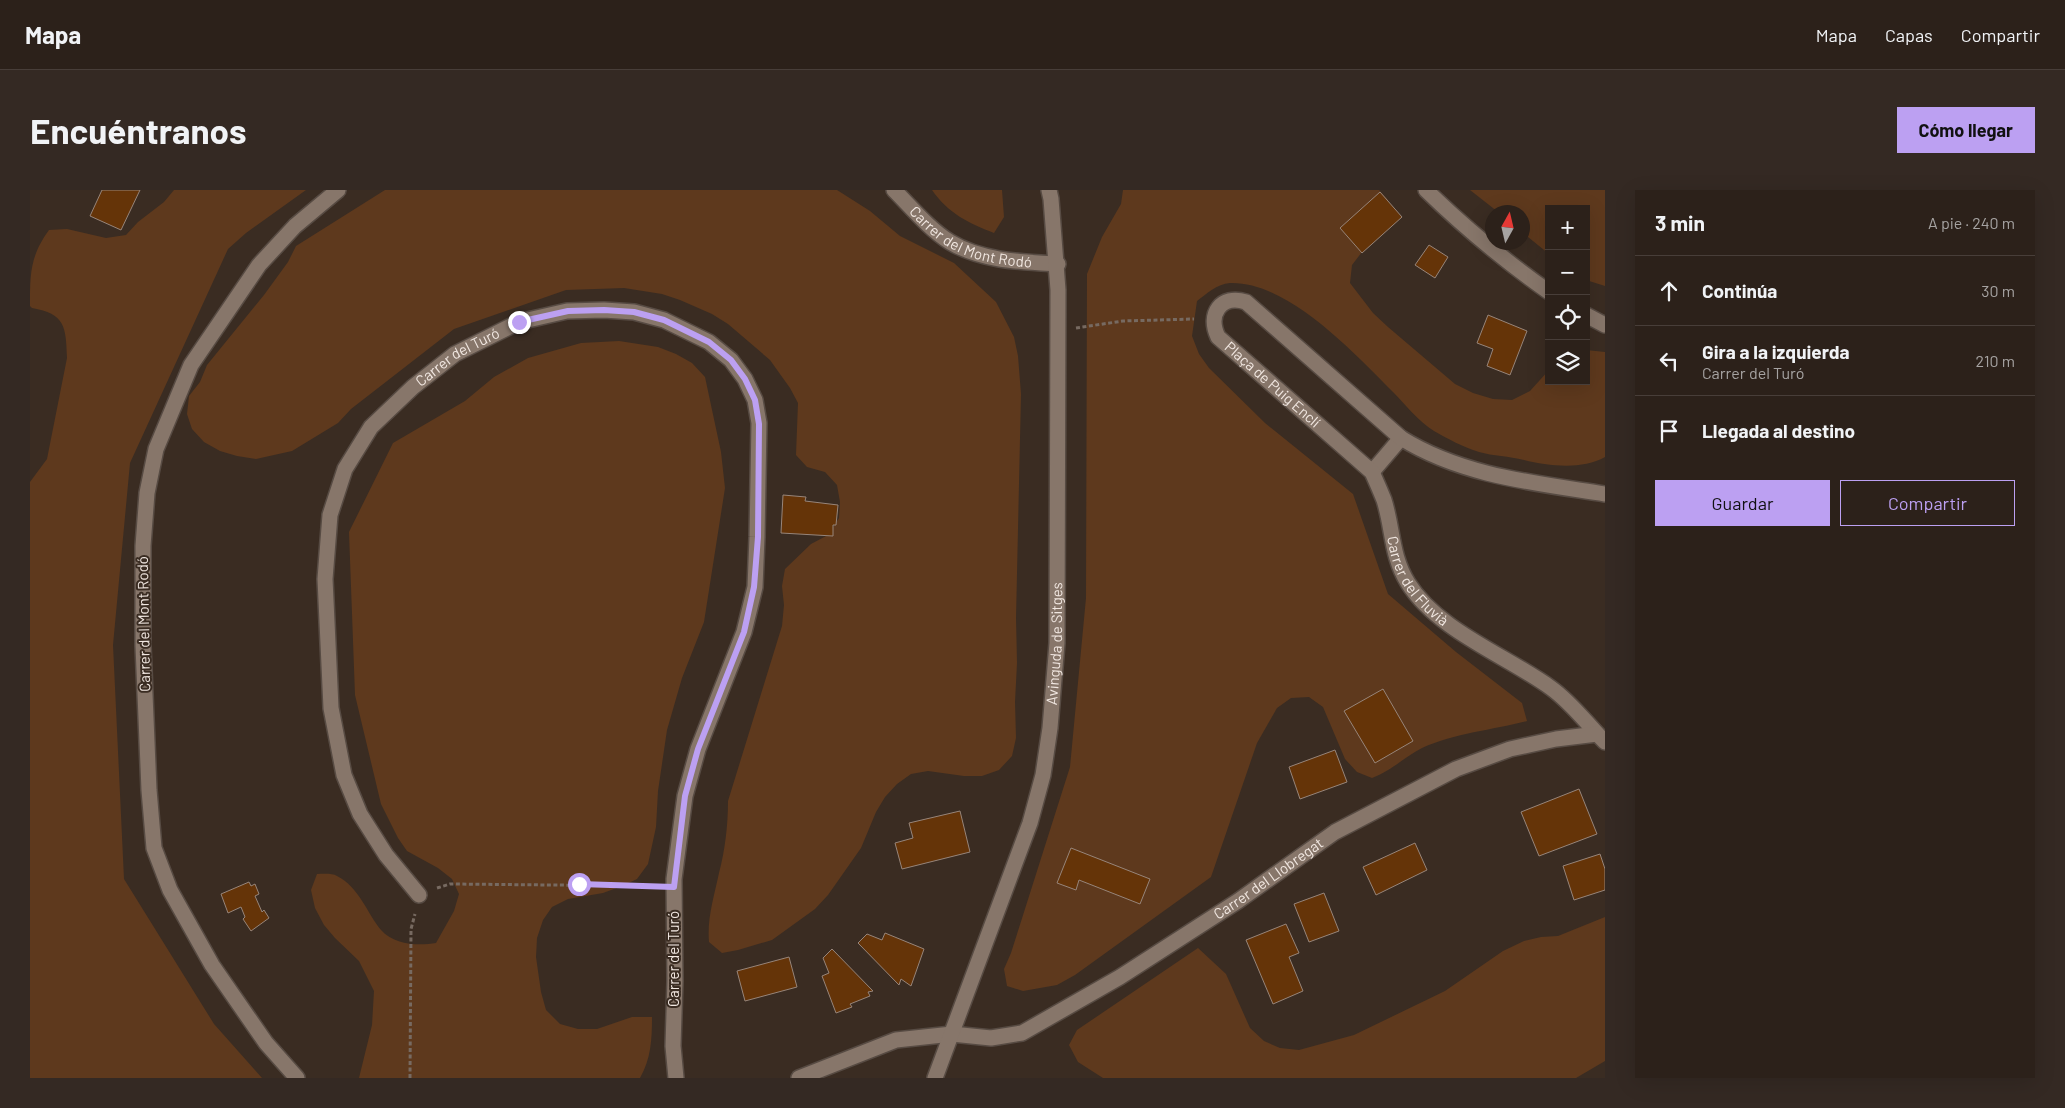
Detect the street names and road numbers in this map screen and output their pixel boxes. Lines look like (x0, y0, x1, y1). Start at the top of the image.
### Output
street label: Carrer del Mont Rodó (906, 202, 1033, 270)
street label: Carrer del Turó (412, 323, 502, 390)
street label: Plaça de Puig Enclí (1222, 337, 1324, 431)
street label: Carrer del Fluvià (1384, 534, 1453, 629)
street label: Carrer del Mont Rodó (133, 556, 153, 692)
street label: Avinguda de Sitges (1042, 582, 1065, 706)
street label: Carrer del Llobregat (1210, 833, 1326, 922)
street label: Carrer del Turó (664, 911, 682, 1007)

